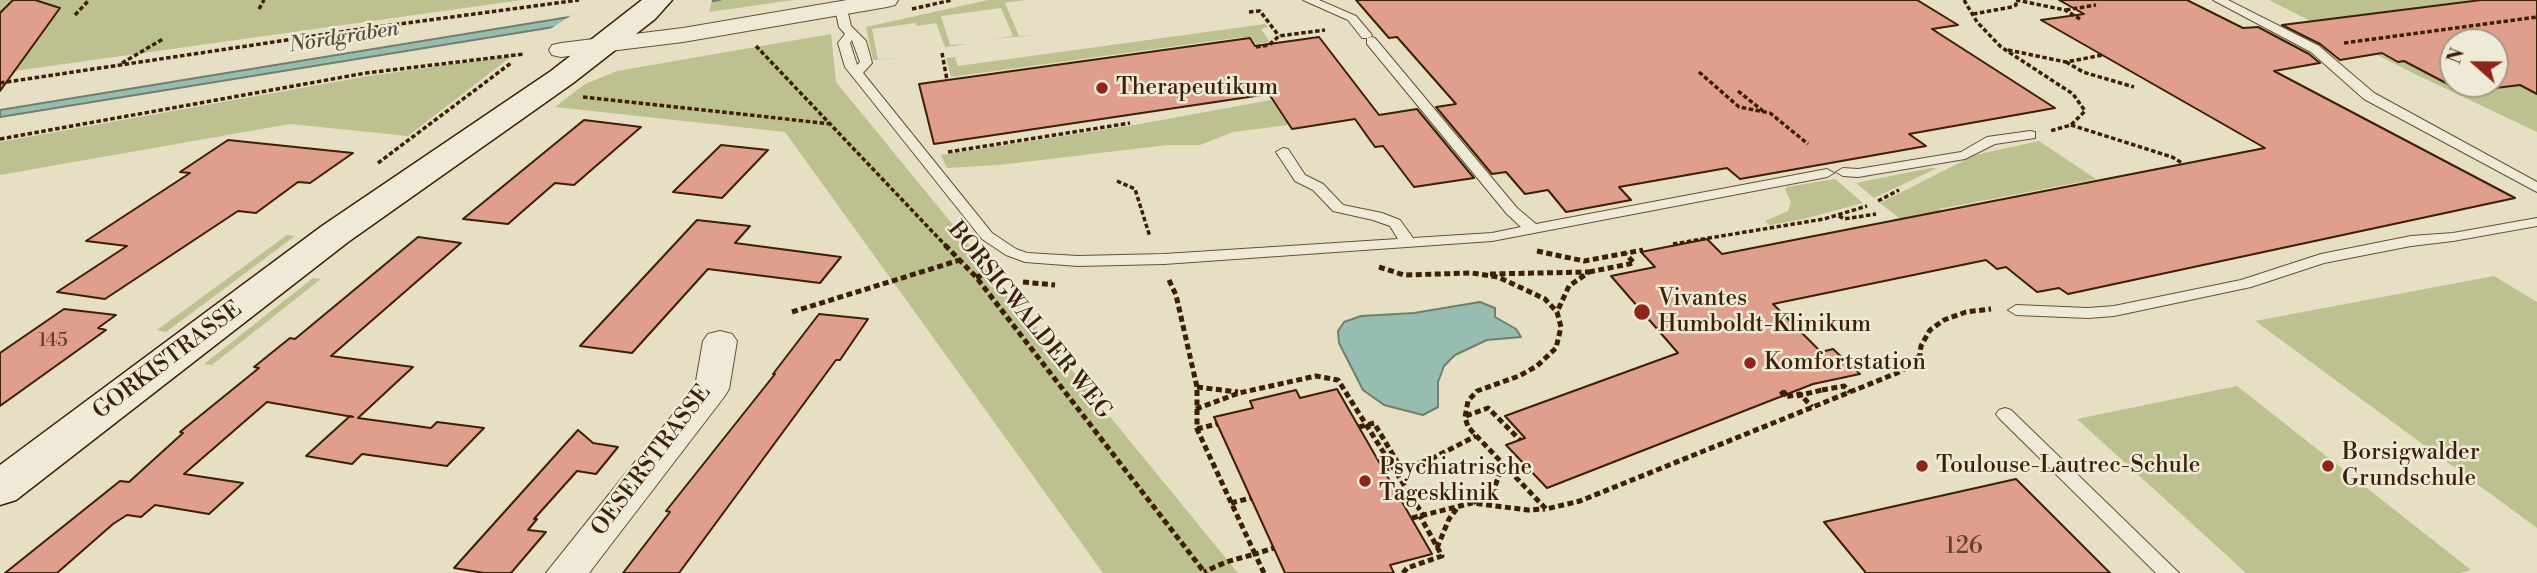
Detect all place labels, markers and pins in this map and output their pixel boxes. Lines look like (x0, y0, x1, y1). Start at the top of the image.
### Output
place label: Therapeutikum (1116, 74, 1278, 102)
marker: Therapeutikum (1094, 80, 1110, 96)
place label: Vivantes Humboldt-Klinikum (1658, 285, 1871, 339)
marker: Vivantes Humboldt-Klinikum (1632, 302, 1652, 322)
place label: Komfortstation (1764, 349, 1926, 377)
marker: Komfortstation (1742, 355, 1758, 371)
place label: Borsigwalder Grundschule (2342, 439, 2480, 493)
place label: Toulouse-Lautrec-Schule (1936, 452, 2200, 480)
place label: Psychiatrische Tagesklinik (1379, 454, 1532, 508)
marker: Toulouse-Lautrec-Schule (1914, 458, 1930, 474)
marker: Borsigwalder Grundschule (2320, 458, 2336, 474)
marker: Psychiatrische Tagesklinik (1357, 473, 1373, 489)

